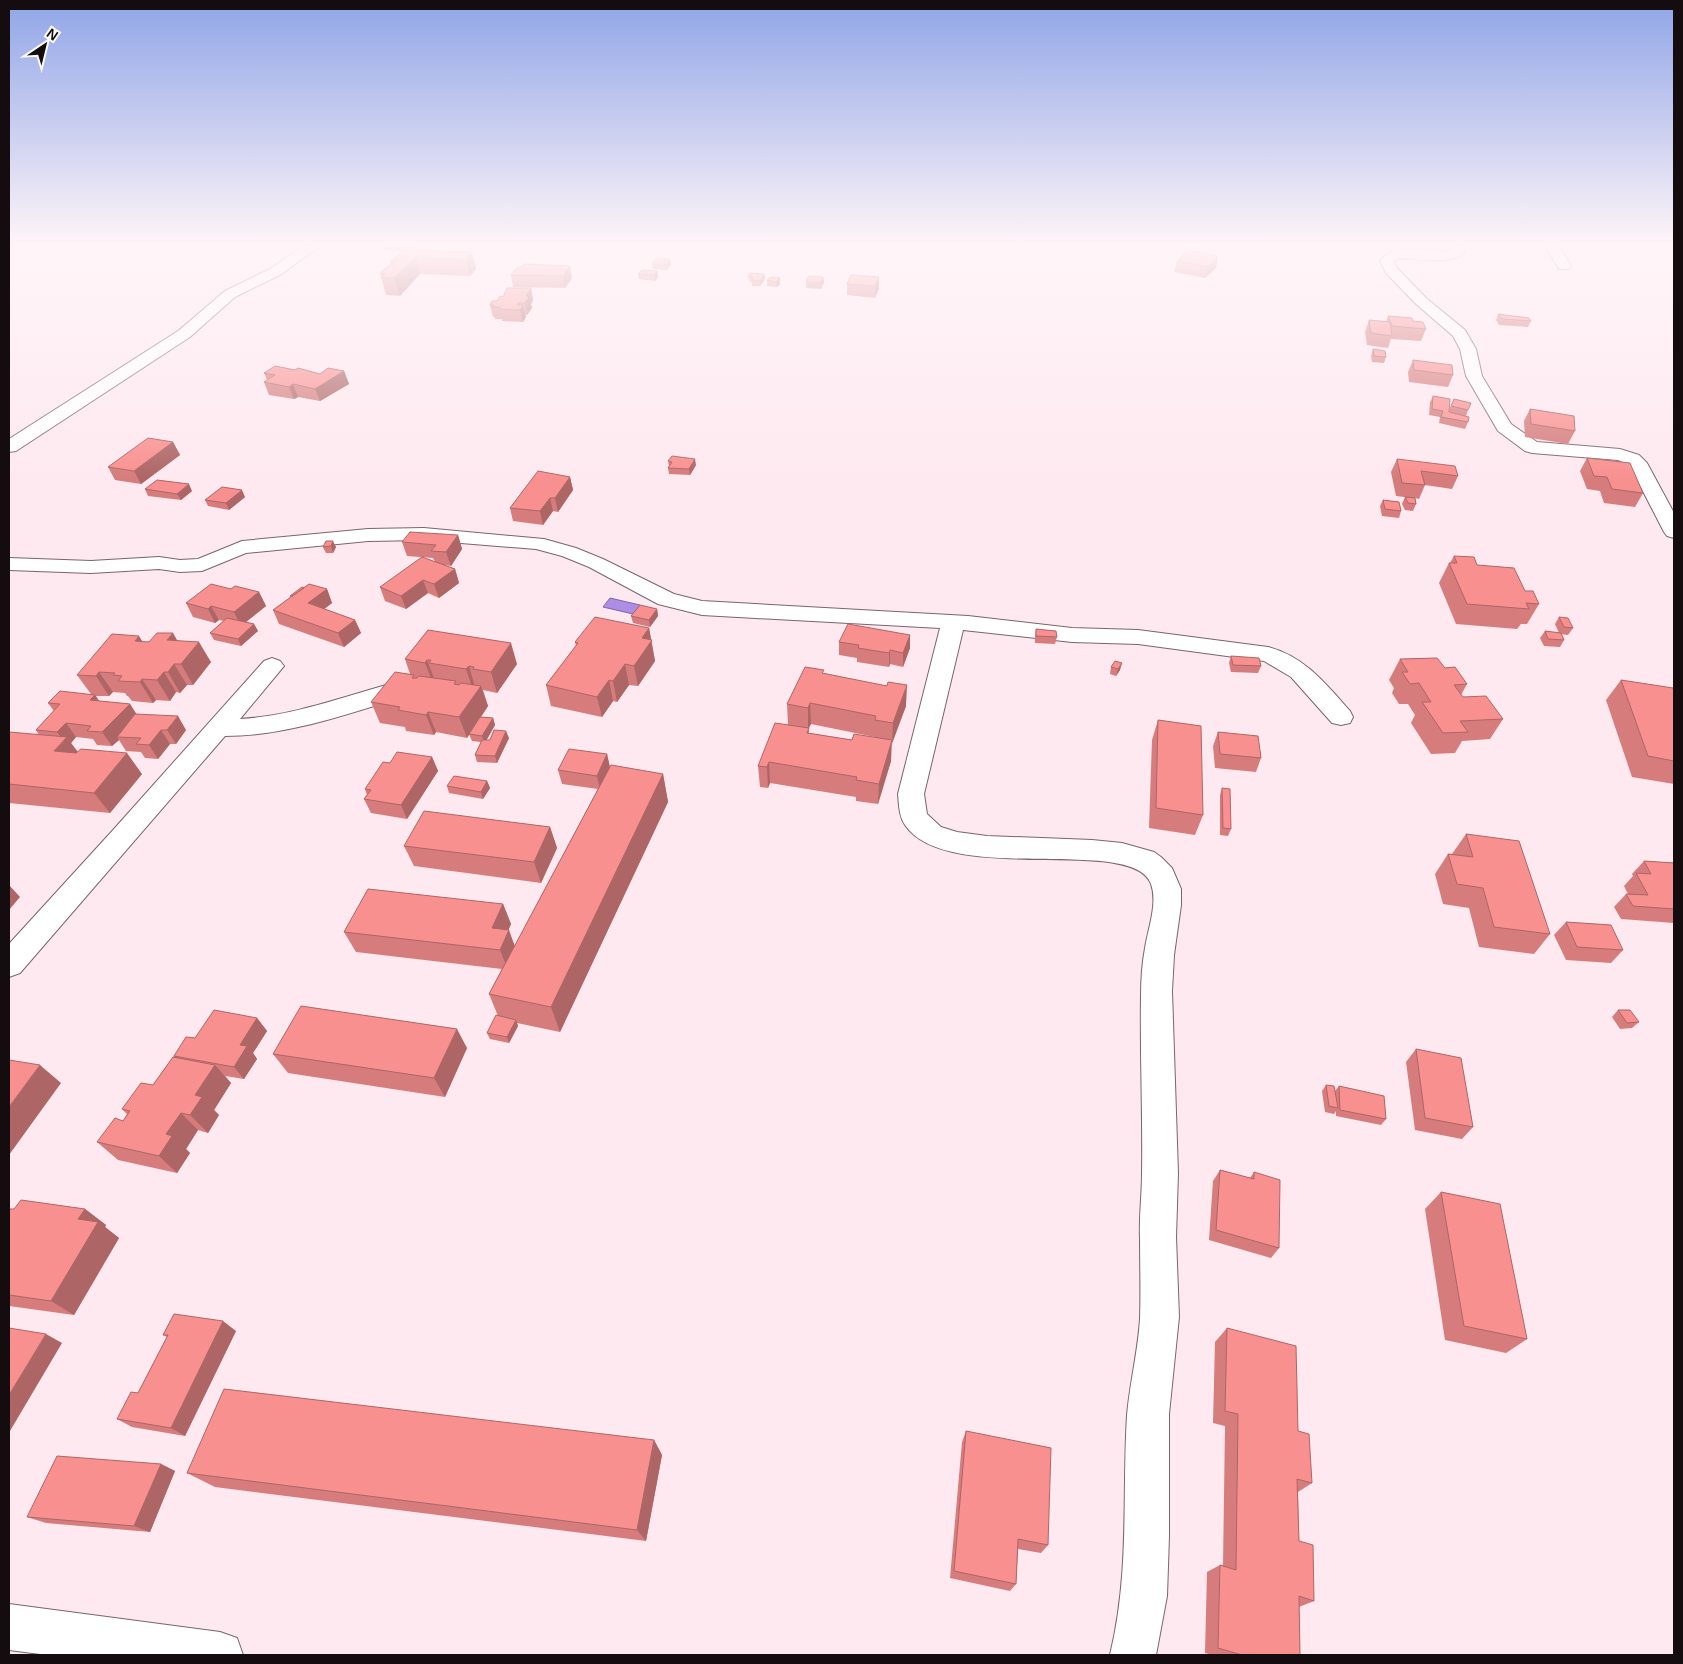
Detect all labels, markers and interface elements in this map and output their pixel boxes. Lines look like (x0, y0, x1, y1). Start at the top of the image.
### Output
north arrow (20, 20, 70, 70)
text: N (44, 25, 61, 44)

